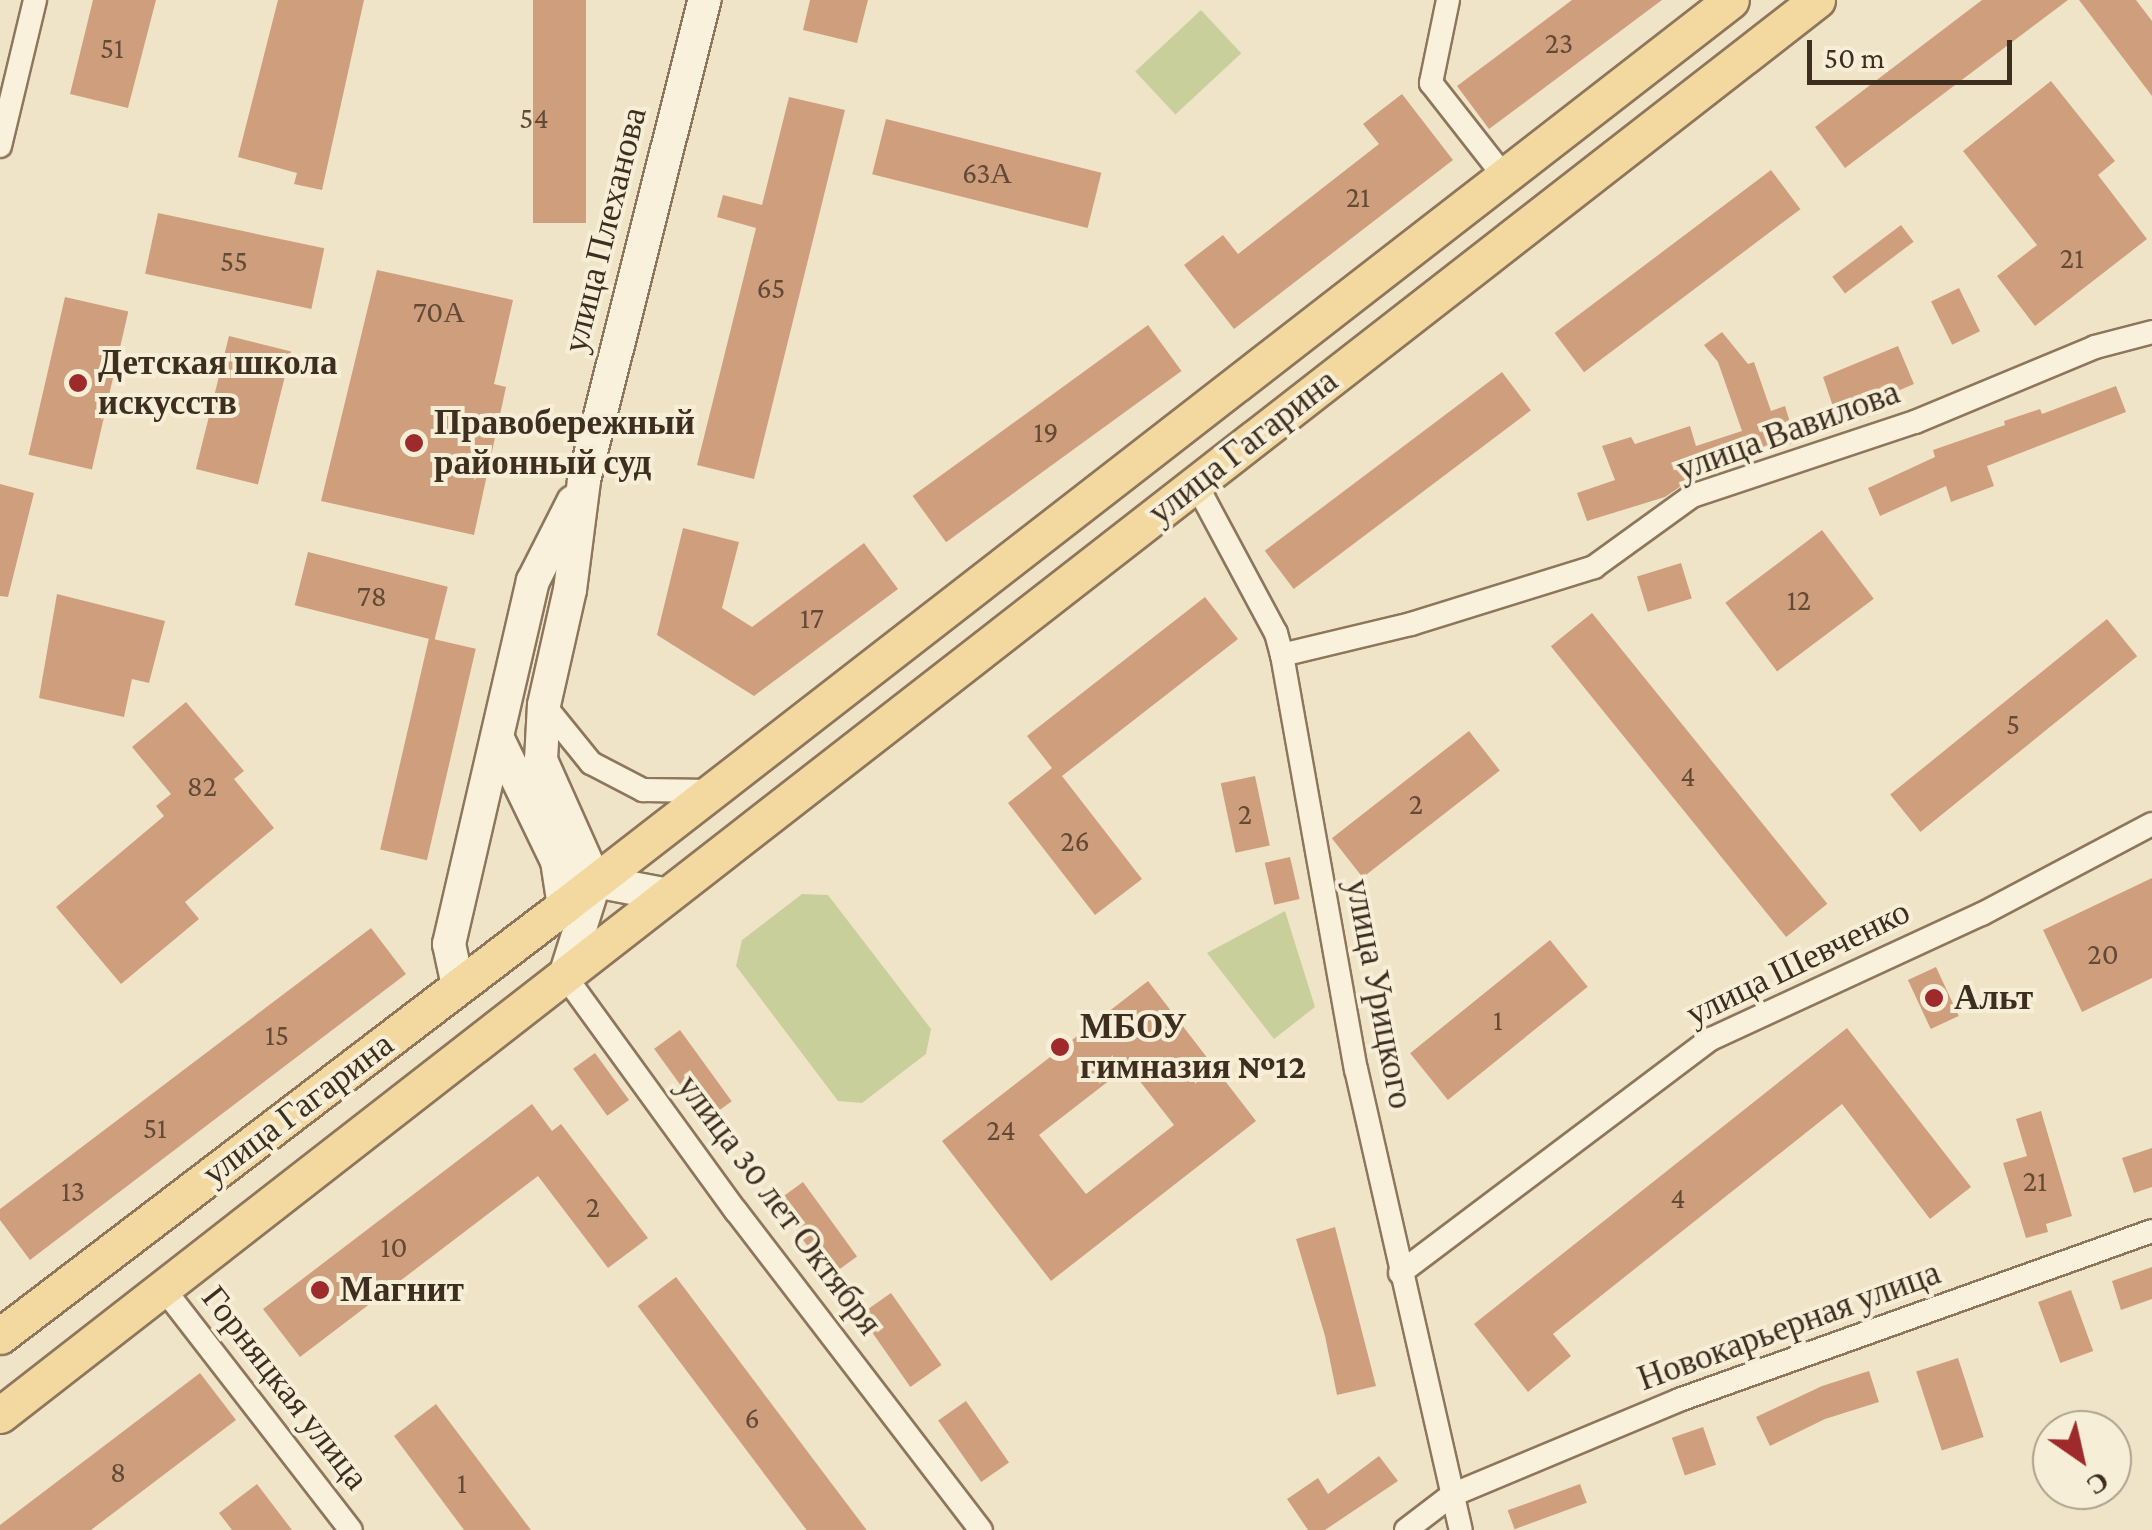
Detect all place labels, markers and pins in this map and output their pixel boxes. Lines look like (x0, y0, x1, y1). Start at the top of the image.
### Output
place label: Детская школа искусств (98, 342, 337, 424)
marker: Детская школа искусств (67, 372, 89, 394)
place label: Правобережный районный суд (434, 402, 695, 484)
marker: Правобережный районный суд (403, 432, 425, 454)
place label: Альт (1954, 977, 2033, 1019)
marker: Альт (1923, 987, 1945, 1009)
place label: МБОУ гимназия №12 (1080, 1006, 1306, 1088)
marker: МБОУ гимназия №12 (1049, 1036, 1071, 1058)
place label: Магнит (340, 1269, 464, 1311)
marker: Магнит (309, 1279, 331, 1301)

